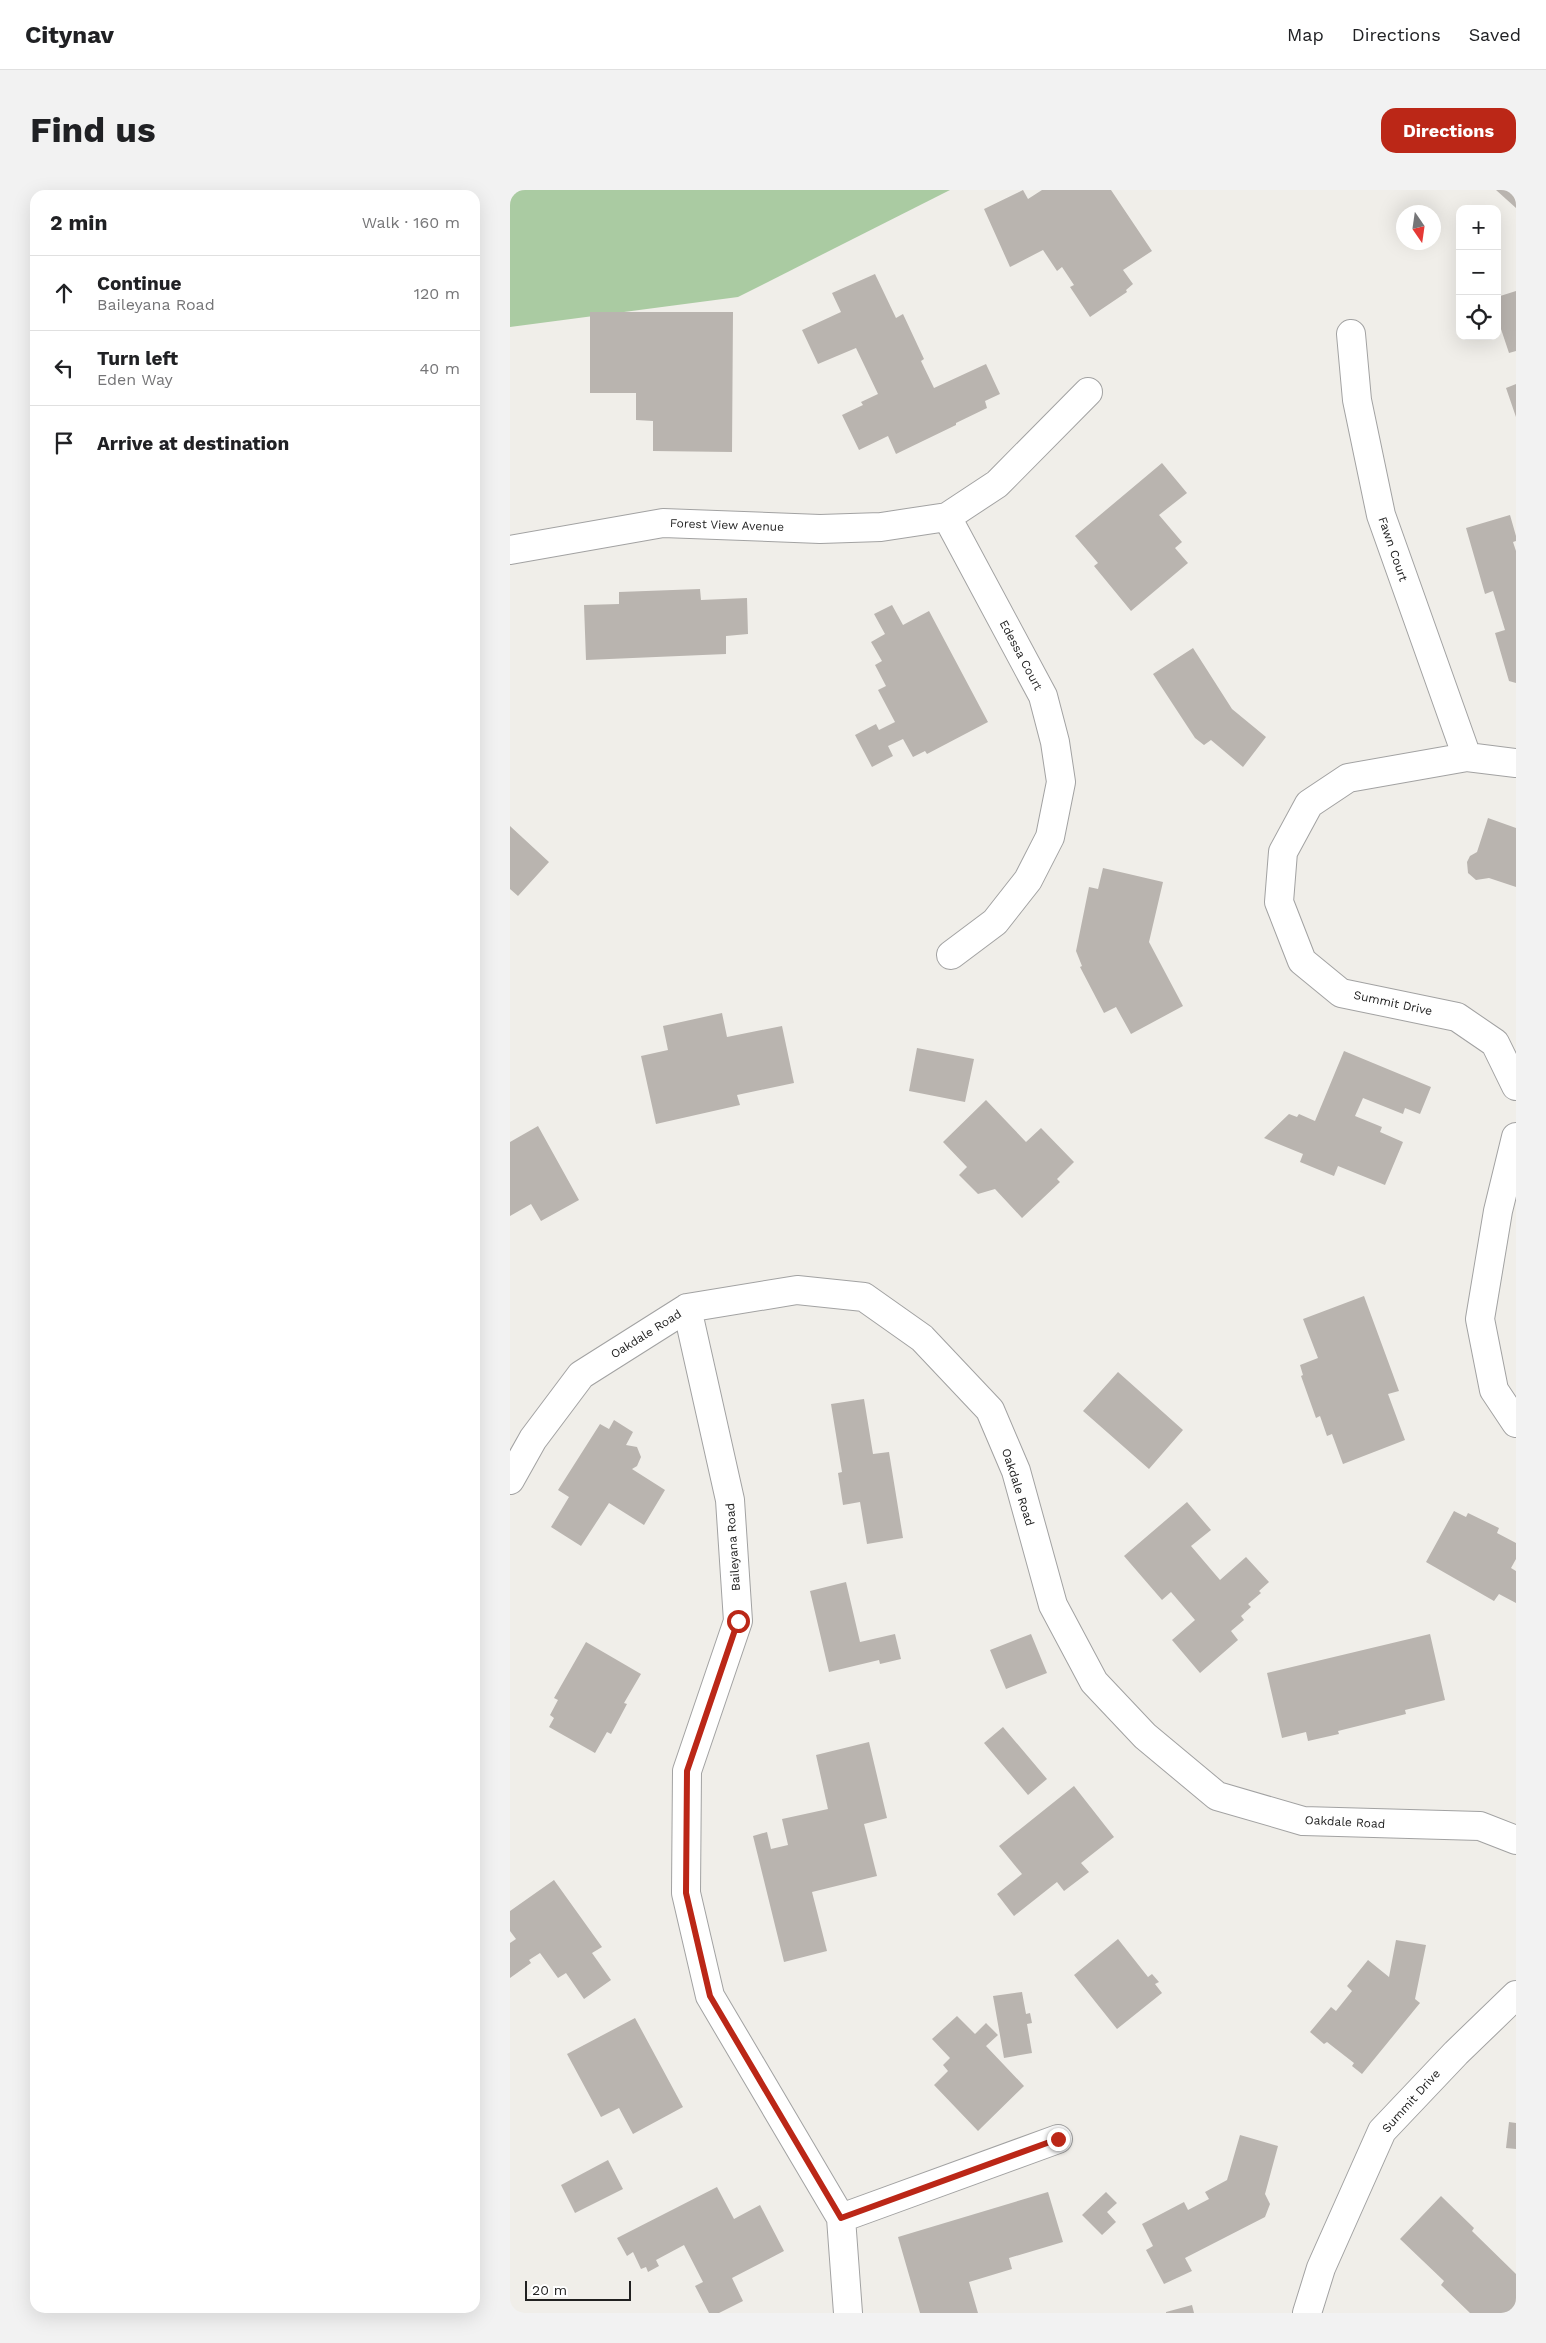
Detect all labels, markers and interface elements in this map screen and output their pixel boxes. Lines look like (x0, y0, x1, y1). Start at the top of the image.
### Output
text: Citynav (25, 21, 114, 49)
text: Map (1287, 24, 1324, 45)
text: Directions (1352, 24, 1441, 45)
text: Saved (1469, 24, 1521, 45)
button: Directions (1381, 108, 1516, 153)
text: Find us (30, 109, 156, 151)
north arrow (1396, 205, 1441, 250)
map controls (1456, 205, 1501, 340)
button: + (1456, 205, 1501, 250)
text: 2 min (50, 210, 107, 235)
text: Walk · 160 m (362, 213, 460, 232)
button: − (1456, 250, 1501, 295)
text: Continue (97, 272, 181, 295)
icon: ahead (50, 279, 78, 307)
text: 120 m (414, 284, 460, 303)
text: Baileyana Road (97, 295, 215, 314)
button: locate (1456, 295, 1501, 340)
text: Turn left (97, 347, 178, 370)
icon: left (50, 354, 78, 382)
text: 40 m (420, 359, 460, 378)
text: Eden Way (97, 370, 173, 389)
icon: arrive (50, 429, 78, 457)
text: Arrive at destination (97, 432, 289, 455)
street label: Fawn Court (1375, 515, 1411, 583)
street label: Forest View Avenue (670, 516, 784, 534)
street label: Edessa Court (997, 617, 1045, 693)
street label: Summit Drive (1352, 988, 1434, 1018)
street label: Oakdale Road (608, 1307, 684, 1361)
street label: Oakdale Road (999, 1446, 1037, 1528)
street label: Baileyana Road (723, 1502, 743, 1592)
route start (727, 1610, 750, 1633)
street label: Oakdale Road (1304, 1813, 1386, 1831)
street label: Summit Drive (1379, 2067, 1443, 2135)
route end (1047, 2128, 1070, 2151)
scale bar (525, 2278, 631, 2301)
text: 20 m (532, 2282, 567, 2298)

